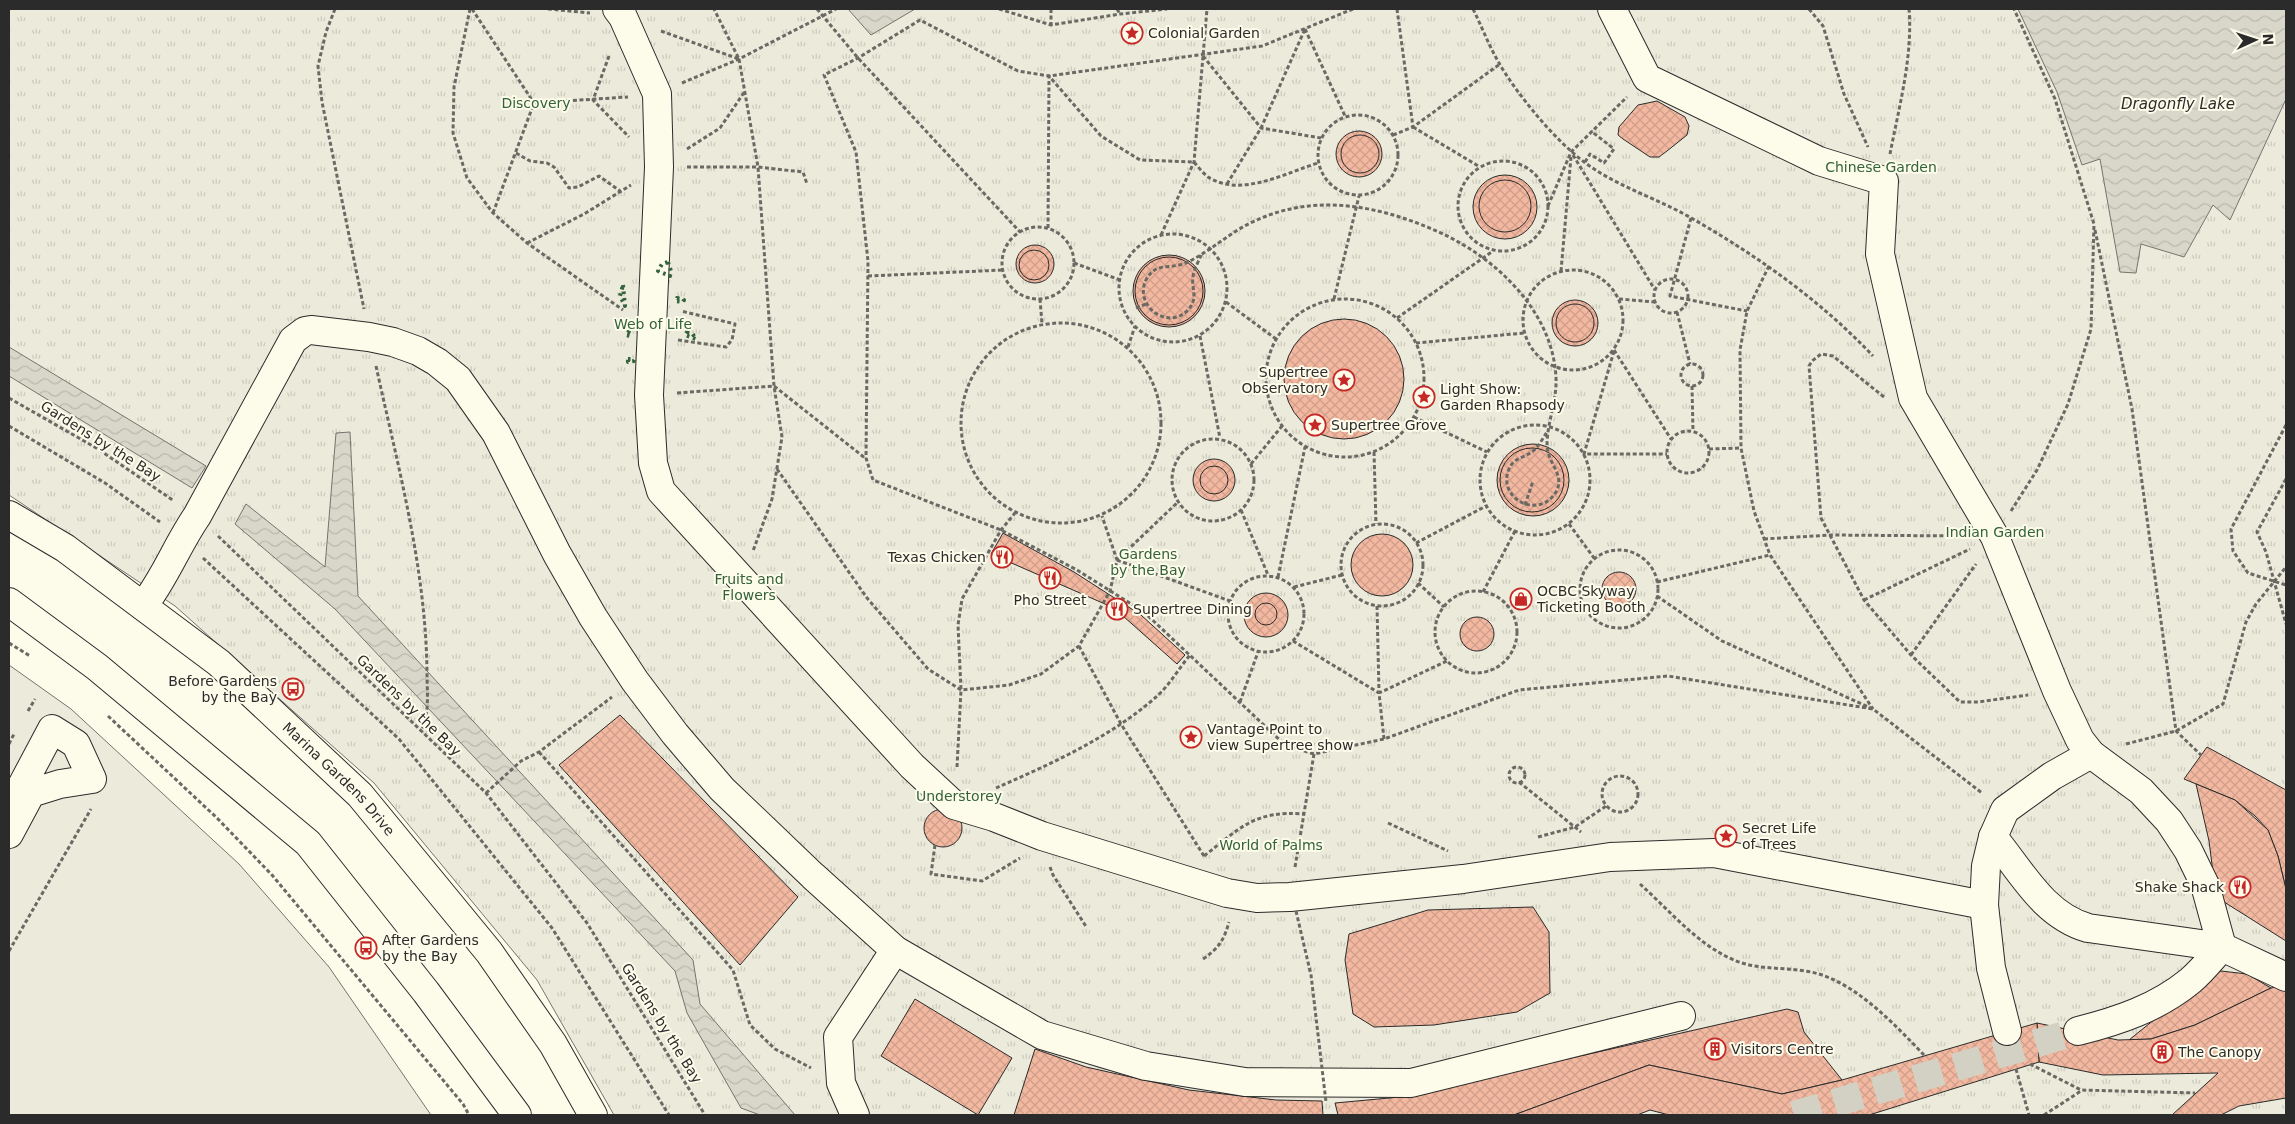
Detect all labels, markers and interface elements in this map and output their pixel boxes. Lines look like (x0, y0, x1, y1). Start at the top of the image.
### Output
north arrow (2230, 15, 2280, 65)
place icon: Colonial Garden (1120, 21, 1144, 45)
place label: Colonial Garden (1148, 25, 1260, 41)
text: N (2260, 33, 2276, 46)
park label: Discovery (501, 95, 571, 111)
water label: Dragonfly Lake (2121, 95, 2235, 113)
park label: Chinese Garden (1825, 159, 1937, 175)
park label: Web of Life (614, 316, 692, 332)
place label: Supertree Observatory (1241, 364, 1328, 396)
place icon: Supertree Observatory (1332, 368, 1356, 392)
place label: Light Show: Garden Rhapsody (1440, 381, 1565, 413)
place icon: Light Show: Garden Rhapsody (1412, 385, 1436, 409)
street label: Gardens by the Bay (38, 397, 164, 485)
place icon: Supertree Grove (1303, 413, 1327, 437)
place label: Supertree Grove (1331, 417, 1446, 433)
park label: Indian Garden (1946, 524, 2045, 540)
restaurant icon: Texas Chicken (990, 545, 1014, 569)
park label: Gardens by the Bay (1110, 546, 1186, 578)
place label: Texas Chicken (887, 549, 986, 565)
restaurant icon: Pho Street (1038, 566, 1062, 590)
park label: Fruits and Flowers (714, 571, 784, 603)
place label: OCBC Skyway Ticketing Booth (1536, 583, 1646, 615)
shop icon: OCBC Skyway Ticketing Booth (1509, 587, 1533, 611)
place label: Pho Street (1014, 592, 1087, 608)
restaurant icon: Supertree Dining (1105, 597, 1129, 621)
place label: Supertree Dining (1133, 601, 1252, 617)
street label: Gardens by the Bay (354, 651, 464, 759)
place label: Before Gardens by the Bay (168, 673, 277, 705)
bus stop icon: Before Gardens by the Bay (281, 677, 305, 701)
street label: Marina Gardens Drive (280, 719, 398, 839)
place label: Vantage Point to view Supertree show (1207, 721, 1354, 753)
place icon: Vantage Point to view Supertree show (1179, 725, 1203, 749)
park label: Understorey (916, 788, 1002, 804)
place label: Secret Life of Trees (1742, 820, 1816, 852)
place icon: Secret Life of Trees (1714, 824, 1738, 848)
park label: World of Palms (1219, 837, 1323, 853)
restaurant icon: Shake Shack (2228, 875, 2252, 899)
place label: Shake Shack (2135, 879, 2225, 895)
place label: After Gardens by the Bay (382, 932, 479, 964)
bus stop icon: After Gardens by the Bay (354, 936, 378, 960)
street label: Gardens by the Bay (618, 960, 706, 1086)
building icon: Visitors Centre (1703, 1037, 1727, 1061)
building icon: The Canopy (2150, 1040, 2174, 1064)
place label: Visitors Centre (1731, 1041, 1834, 1057)
place label: The Canopy (2177, 1044, 2261, 1060)

